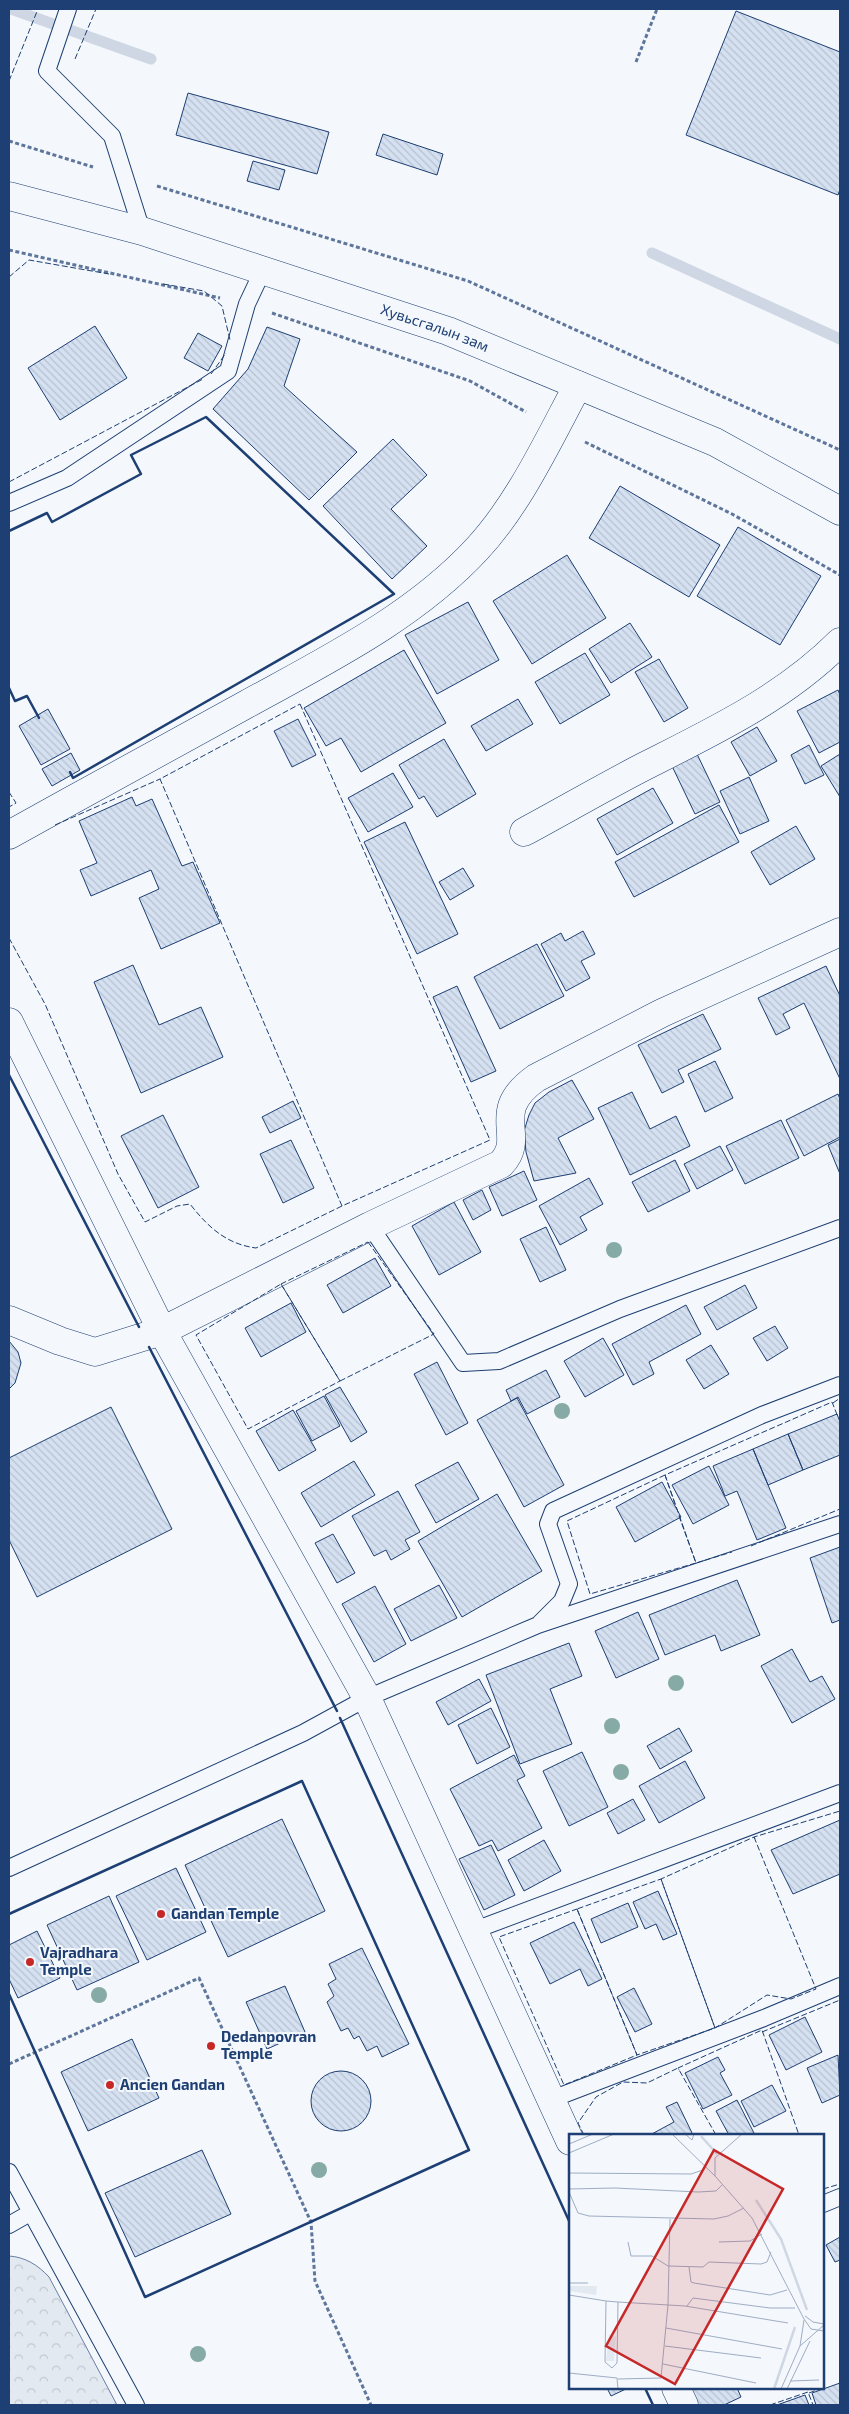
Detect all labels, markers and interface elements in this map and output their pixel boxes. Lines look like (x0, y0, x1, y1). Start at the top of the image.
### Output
street label: Хувьсгалын зам (379, 300, 492, 355)
place label: Gandan Temple (171, 1904, 279, 1922)
marker: Gandan Temple (155, 1908, 167, 1920)
place label: Vajradhara Temple (40, 1943, 118, 1978)
marker: Vajradhara Temple (24, 1956, 36, 1968)
place label: Dedanpovran Temple (221, 2027, 316, 2062)
marker: Dedanpovran Temple (205, 2040, 217, 2052)
place label: Ancien Gandan (120, 2075, 225, 2093)
marker: Ancien Gandan (104, 2079, 116, 2091)
inset map (569, 2134, 824, 2389)

